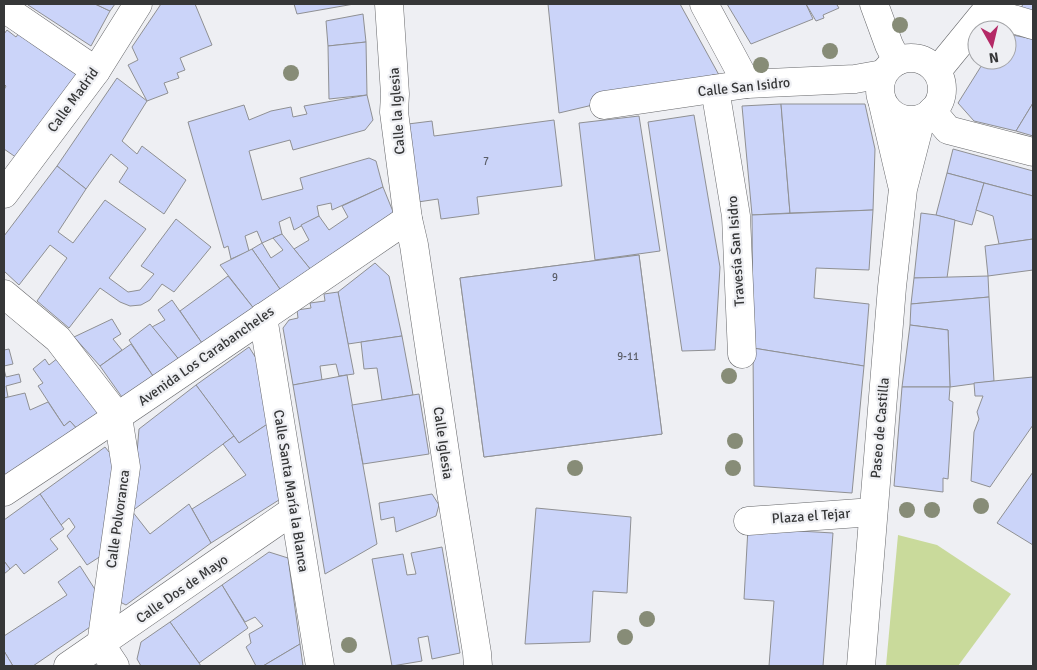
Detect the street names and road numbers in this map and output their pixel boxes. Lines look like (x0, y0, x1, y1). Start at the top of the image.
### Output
street label: Calle Madrid (44, 64, 102, 136)
street label: Calle la Iglesia (385, 67, 409, 155)
street label: Calle San Isidro (697, 74, 791, 100)
street label: Travesía San Isidro (724, 195, 748, 307)
street label: Avenida Los Carabancheles (135, 303, 277, 409)
street label: Paseo de Castilla (867, 377, 893, 479)
street label: Calle Iglesia (430, 406, 456, 480)
street label: Calle Santa María la Blanca (270, 409, 312, 573)
street label: Calle Polvoranca (103, 469, 133, 569)
street label: Plaza el Tejar (771, 505, 852, 527)
street label: Calle Dos de Mayo (133, 551, 231, 627)

